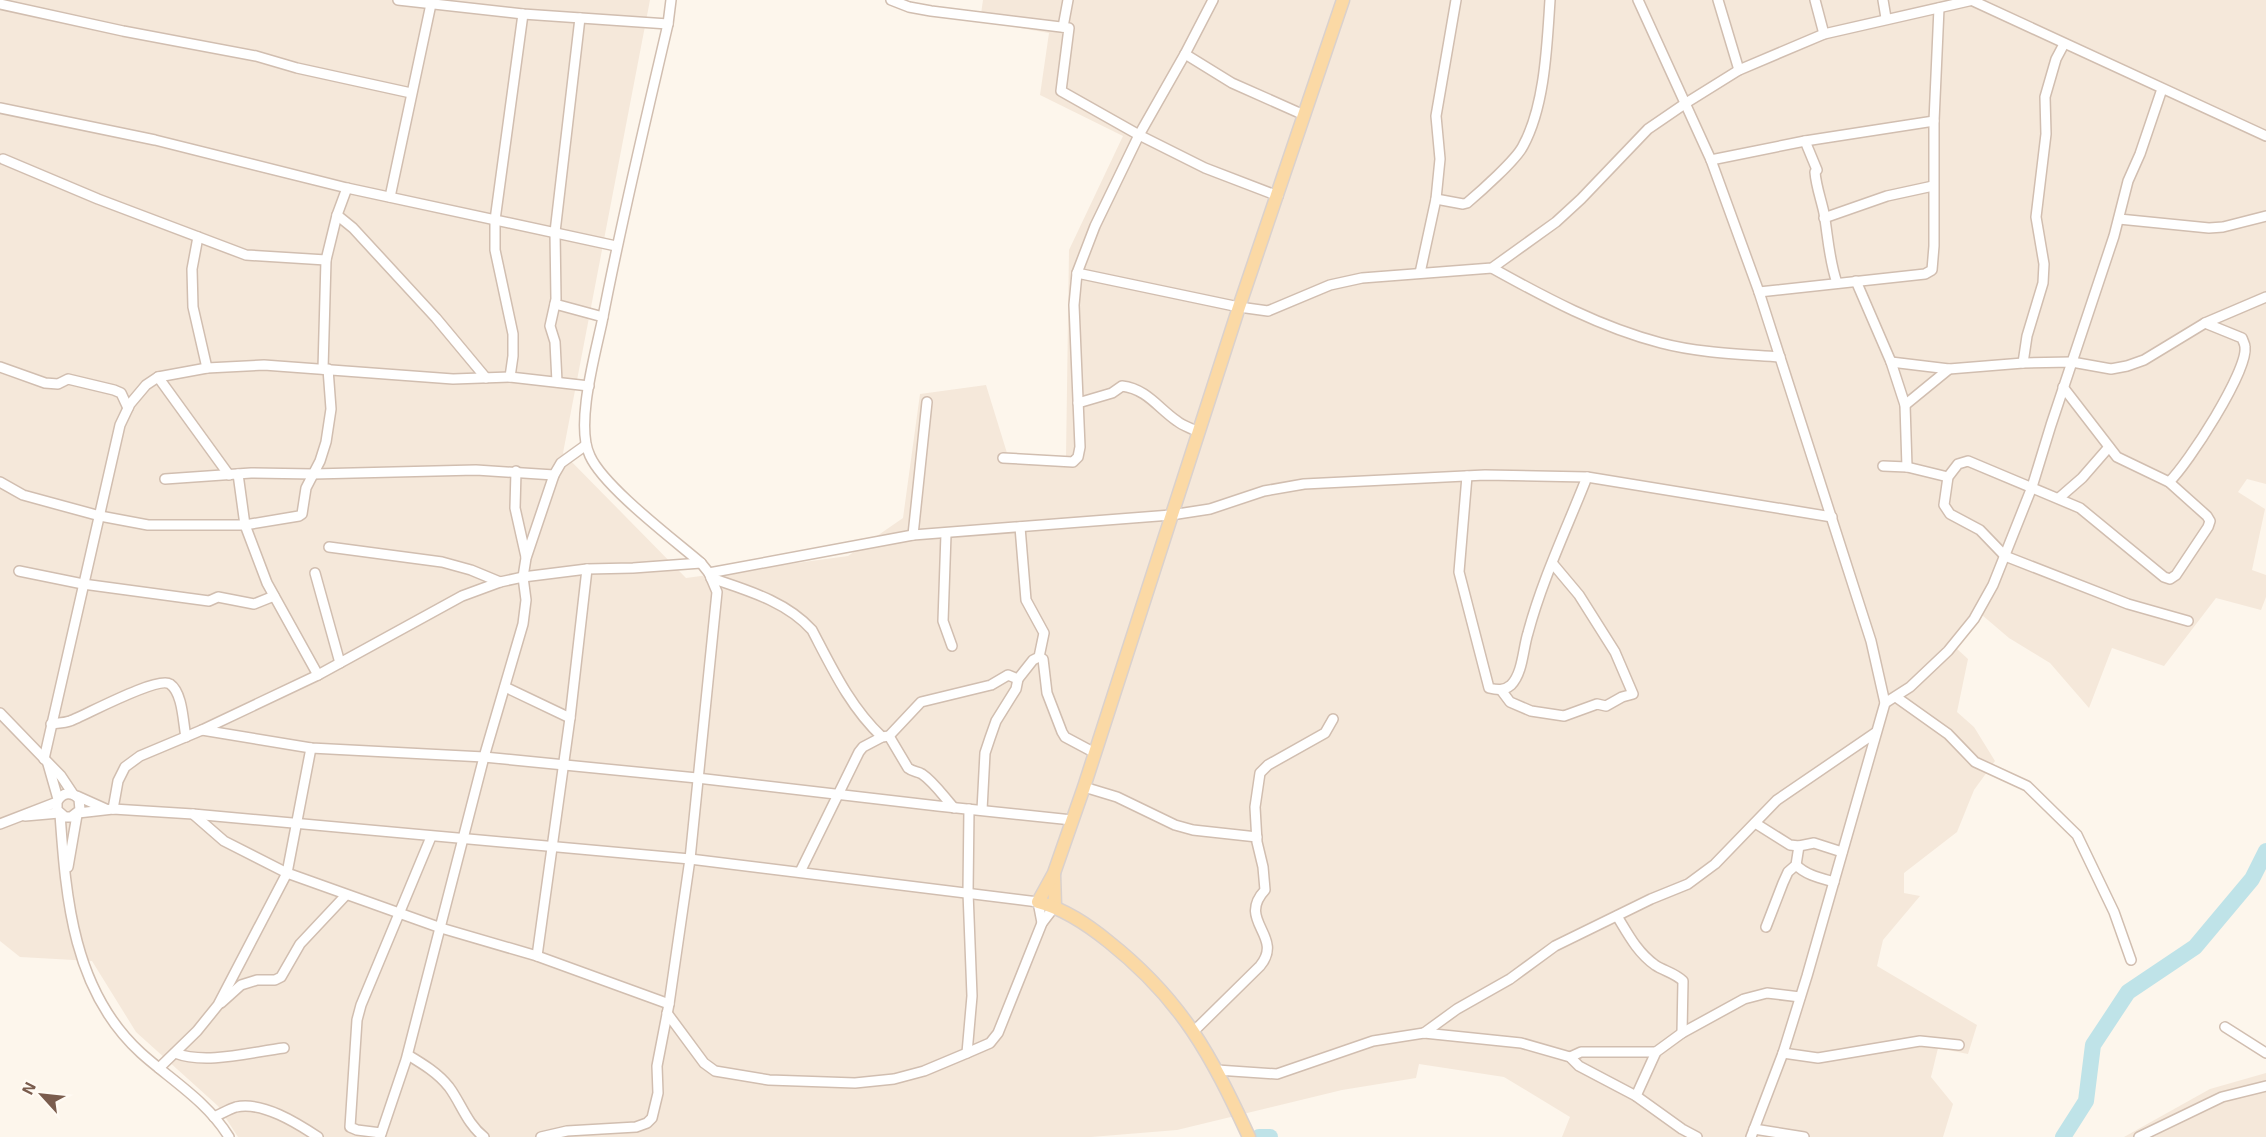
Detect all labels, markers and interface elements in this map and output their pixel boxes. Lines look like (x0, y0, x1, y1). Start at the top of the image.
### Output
north arrow (12, 1065, 72, 1125)
text: N (17, 1078, 39, 1097)

